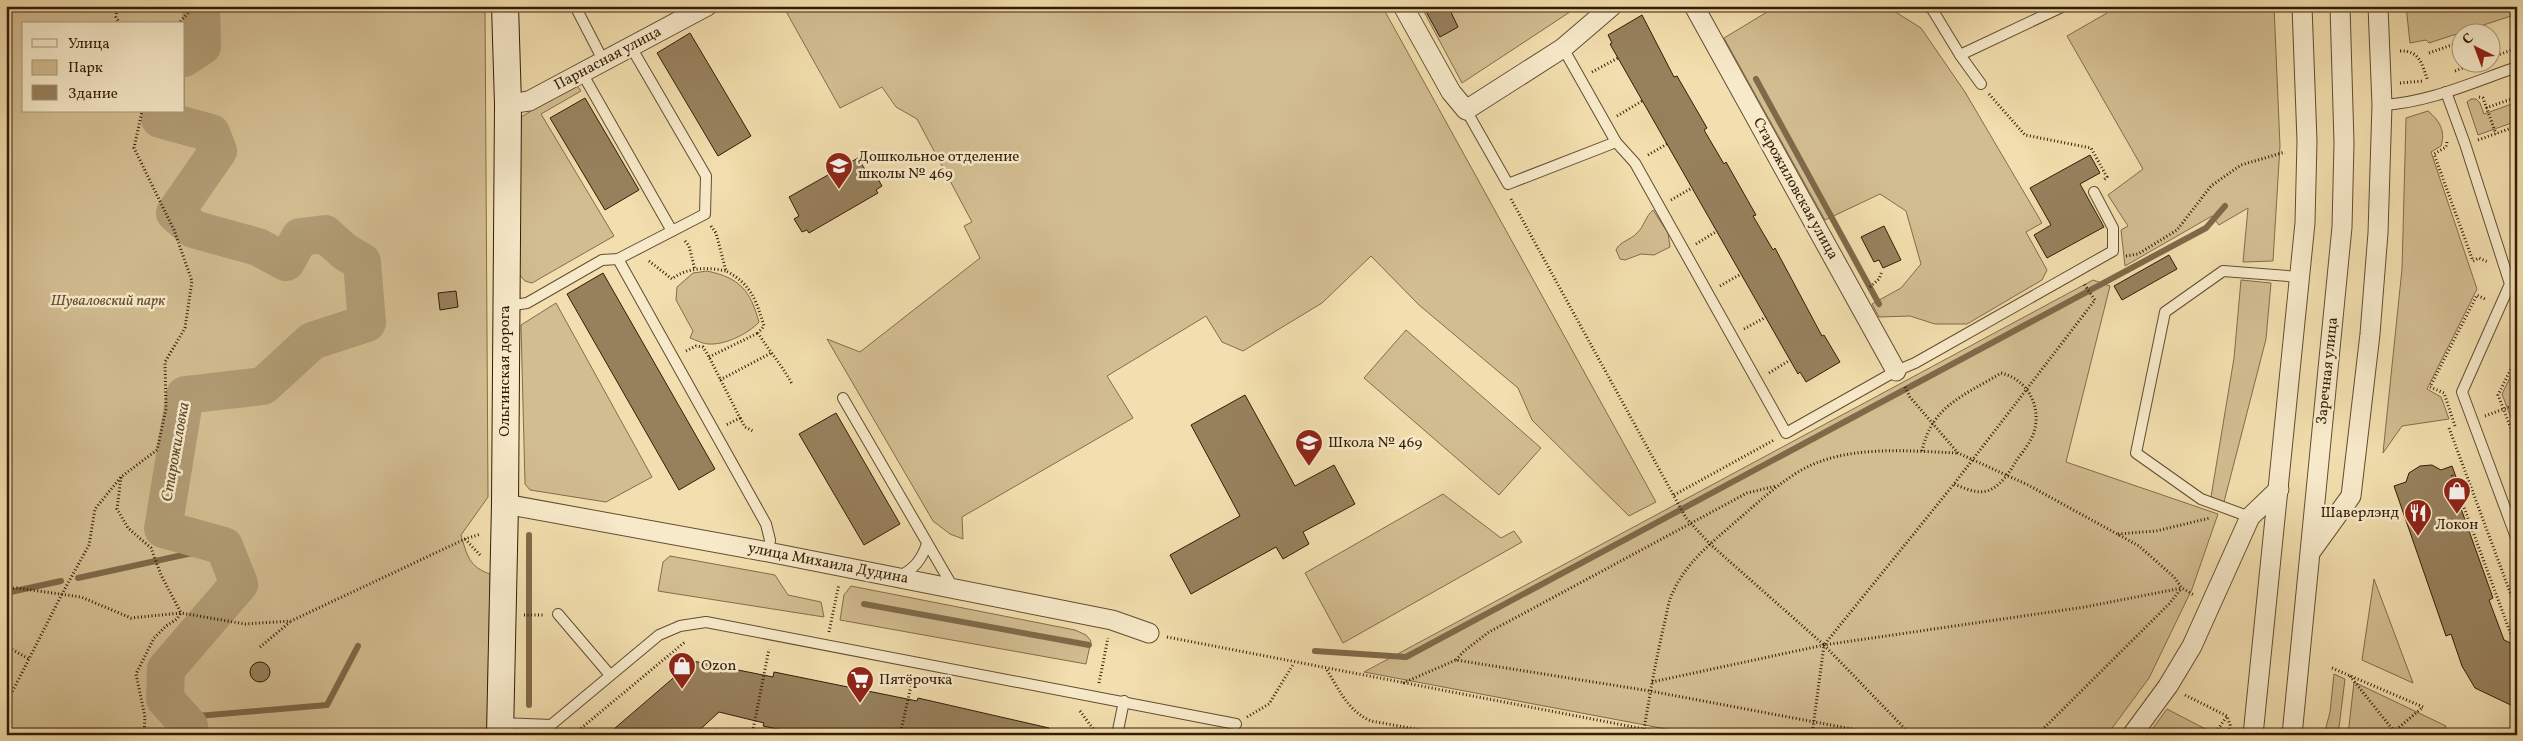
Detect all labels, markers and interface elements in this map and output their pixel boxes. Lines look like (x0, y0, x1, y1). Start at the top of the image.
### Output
legend (22, 22, 185, 112)
street label: Парнасная улица (551, 22, 665, 96)
north arrow (2450, 22, 2500, 72)
text: С (2459, 29, 2478, 50)
text: Улица (68, 34, 110, 55)
text: Парк (68, 58, 103, 79)
text: Здание (68, 84, 118, 105)
street label: Старожиловская улица (1747, 114, 1843, 264)
place label: Дошкольное отделение школы № 469 (858, 147, 1019, 185)
school or university icon: Дошкольное отделение школы № 469 (824, 151, 854, 190)
park label: Шуваловский парк (51, 291, 166, 312)
street label: Ольгинская дорога (495, 305, 516, 437)
street label: Заречная улица (2312, 316, 2344, 426)
water label: Старожиловка (156, 400, 196, 504)
school or university icon: Школа № 469 (1294, 428, 1324, 467)
place label: Школа № 469 (1328, 433, 1422, 454)
shop icon: Локон (2442, 476, 2472, 515)
restaurant icon: Шаверлэнд (2403, 498, 2433, 537)
place label: Шаверлэнд (2320, 503, 2400, 524)
place label: Локон (2435, 515, 2479, 536)
street label: улица Михаила Дудина (746, 538, 910, 590)
shop icon: Ozon (667, 651, 697, 690)
place label: Ozon (701, 656, 736, 677)
supermarket icon: Пятёрочка (845, 665, 875, 704)
place label: Пятёрочка (879, 670, 953, 691)

